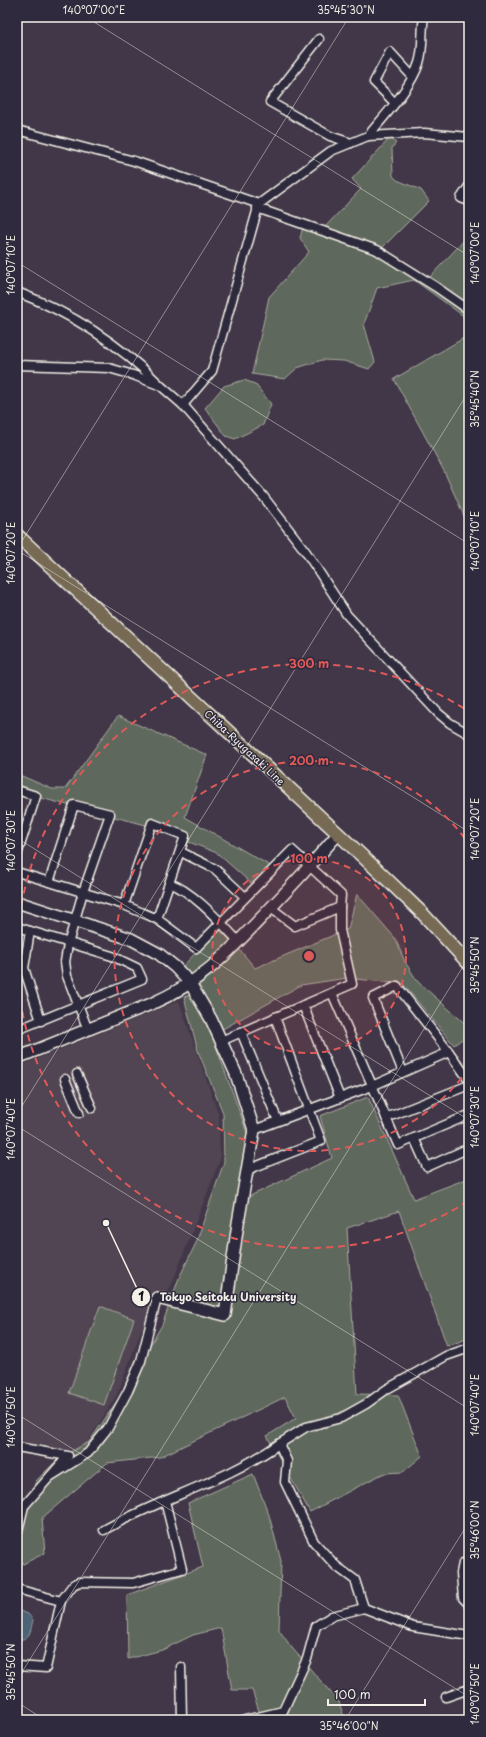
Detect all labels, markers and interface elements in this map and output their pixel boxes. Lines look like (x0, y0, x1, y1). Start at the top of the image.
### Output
text: 140°07'00"E (63, 2, 125, 17)
text: 35°45'30"N (317, 2, 375, 17)
text: 140°07'00"E (467, 222, 482, 284)
text: 140°07'10"E (3, 235, 18, 295)
text: 35°45'40"N (467, 370, 482, 428)
text: 140°07'10"E (467, 511, 482, 571)
text: 140°07'20"E (3, 522, 18, 584)
text: 300 m (289, 654, 329, 672)
street label: Chiba-Ryugasaki Line (201, 706, 289, 789)
text: 200 m (289, 751, 329, 769)
text: 140°07'20"E (467, 798, 482, 860)
text: 140°07'30"E (3, 810, 18, 872)
text: 100 m (290, 849, 328, 867)
text: 35°45'50"N (467, 936, 482, 994)
centre of rings (302, 949, 316, 963)
text: 140°07'30"E (467, 1086, 482, 1148)
text: 140°07'40"E (3, 1098, 18, 1160)
callout: Tokyo Seitoku University (131, 1286, 305, 1309)
text: 1 (138, 1287, 144, 1305)
text: Tokyo Seitoku University (160, 1288, 296, 1305)
text: 140°07'40"E (467, 1374, 482, 1436)
text: 140°07'50"E (3, 1386, 18, 1448)
text: 35°46'00"N (467, 1500, 482, 1560)
text: 35°45'50"N (3, 1643, 18, 1701)
text: 140°07'50"E (467, 1663, 482, 1725)
scale bar (328, 1681, 425, 1707)
text: 100 m (334, 1685, 371, 1703)
text: 35°46'00"N (319, 1718, 379, 1733)

